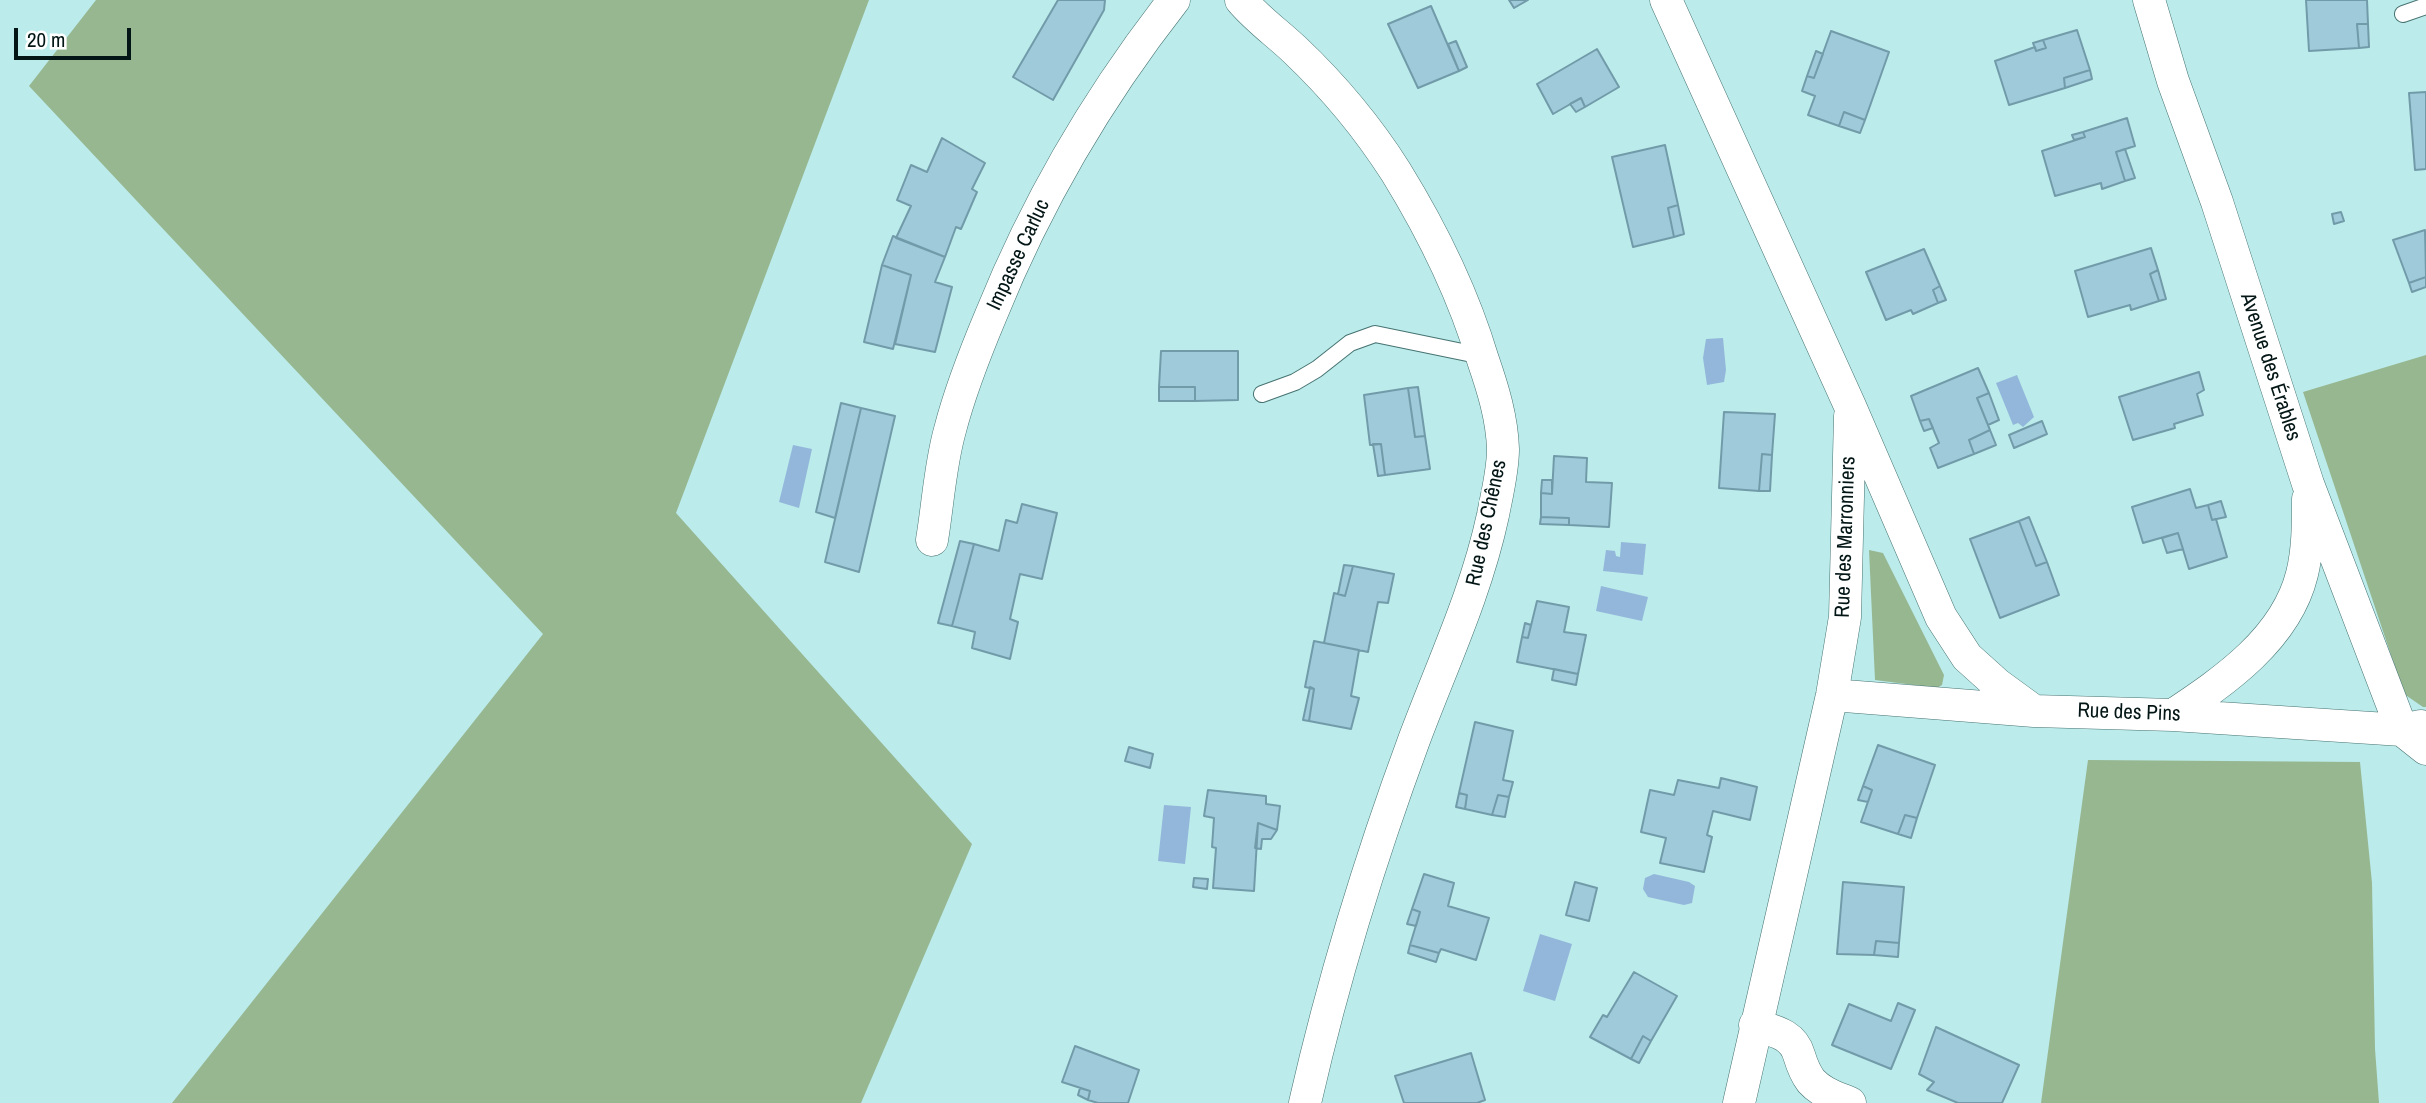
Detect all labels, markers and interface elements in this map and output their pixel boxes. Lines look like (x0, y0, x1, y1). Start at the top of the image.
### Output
scale bar (18, 14, 135, 58)
text: 20 m (27, 25, 65, 54)
street label: Impasse Carluc (982, 195, 1056, 315)
street label: Avenue des Érables (2234, 290, 2306, 444)
street label: Rue des Marronniers (1831, 456, 1861, 618)
street label: Rue des Chênes (1461, 458, 1513, 588)
street label: Rue des Pins (2077, 699, 2181, 727)

